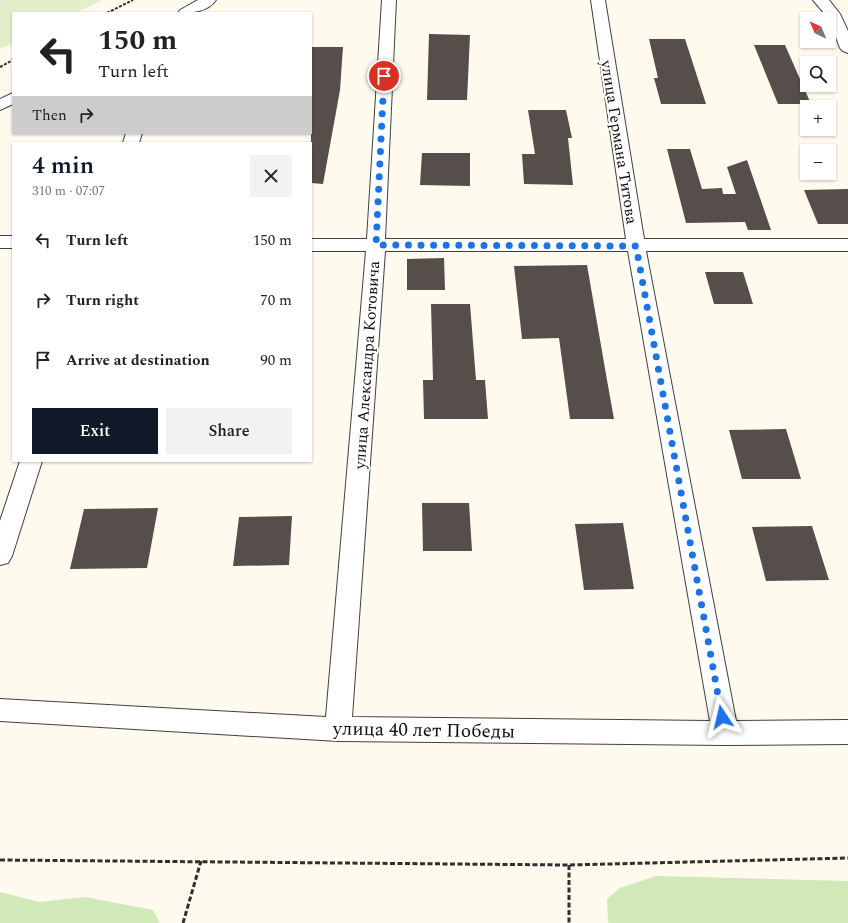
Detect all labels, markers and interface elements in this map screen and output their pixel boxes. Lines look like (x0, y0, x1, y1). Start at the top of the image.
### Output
north arrow (800, 12, 836, 48)
map controls (800, 12, 836, 180)
text: 150 m (98, 19, 177, 62)
icon: left (32, 28, 84, 80)
button: search (800, 56, 836, 92)
street label: улица Германа Титова (594, 57, 644, 226)
text: Turn left (98, 58, 169, 85)
pin (367, 59, 401, 93)
icon: arrive (373, 65, 395, 87)
button: + (800, 100, 836, 136)
text: Then (32, 104, 67, 127)
icon: right (75, 104, 97, 126)
button: − (800, 144, 836, 180)
text: 4 min (32, 148, 94, 184)
button: close (250, 155, 292, 197)
text: 310 m · 07:07 (32, 181, 105, 201)
icon: left (32, 229, 54, 251)
text: Turn left (66, 229, 128, 252)
text: 150 m (253, 229, 292, 252)
street label: улица Александра Котовича (348, 260, 386, 471)
icon: right (32, 289, 54, 311)
text: Turn right (66, 289, 139, 312)
text: 70 m (260, 289, 292, 312)
icon: arrive (32, 349, 54, 371)
text: Arrive at destination (66, 349, 210, 372)
text: 90 m (260, 349, 292, 372)
button: Exit (32, 408, 158, 454)
button: Share (166, 408, 292, 454)
position arrow (701, 696, 743, 738)
street label: улица 40 лет Победы (332, 714, 515, 747)

